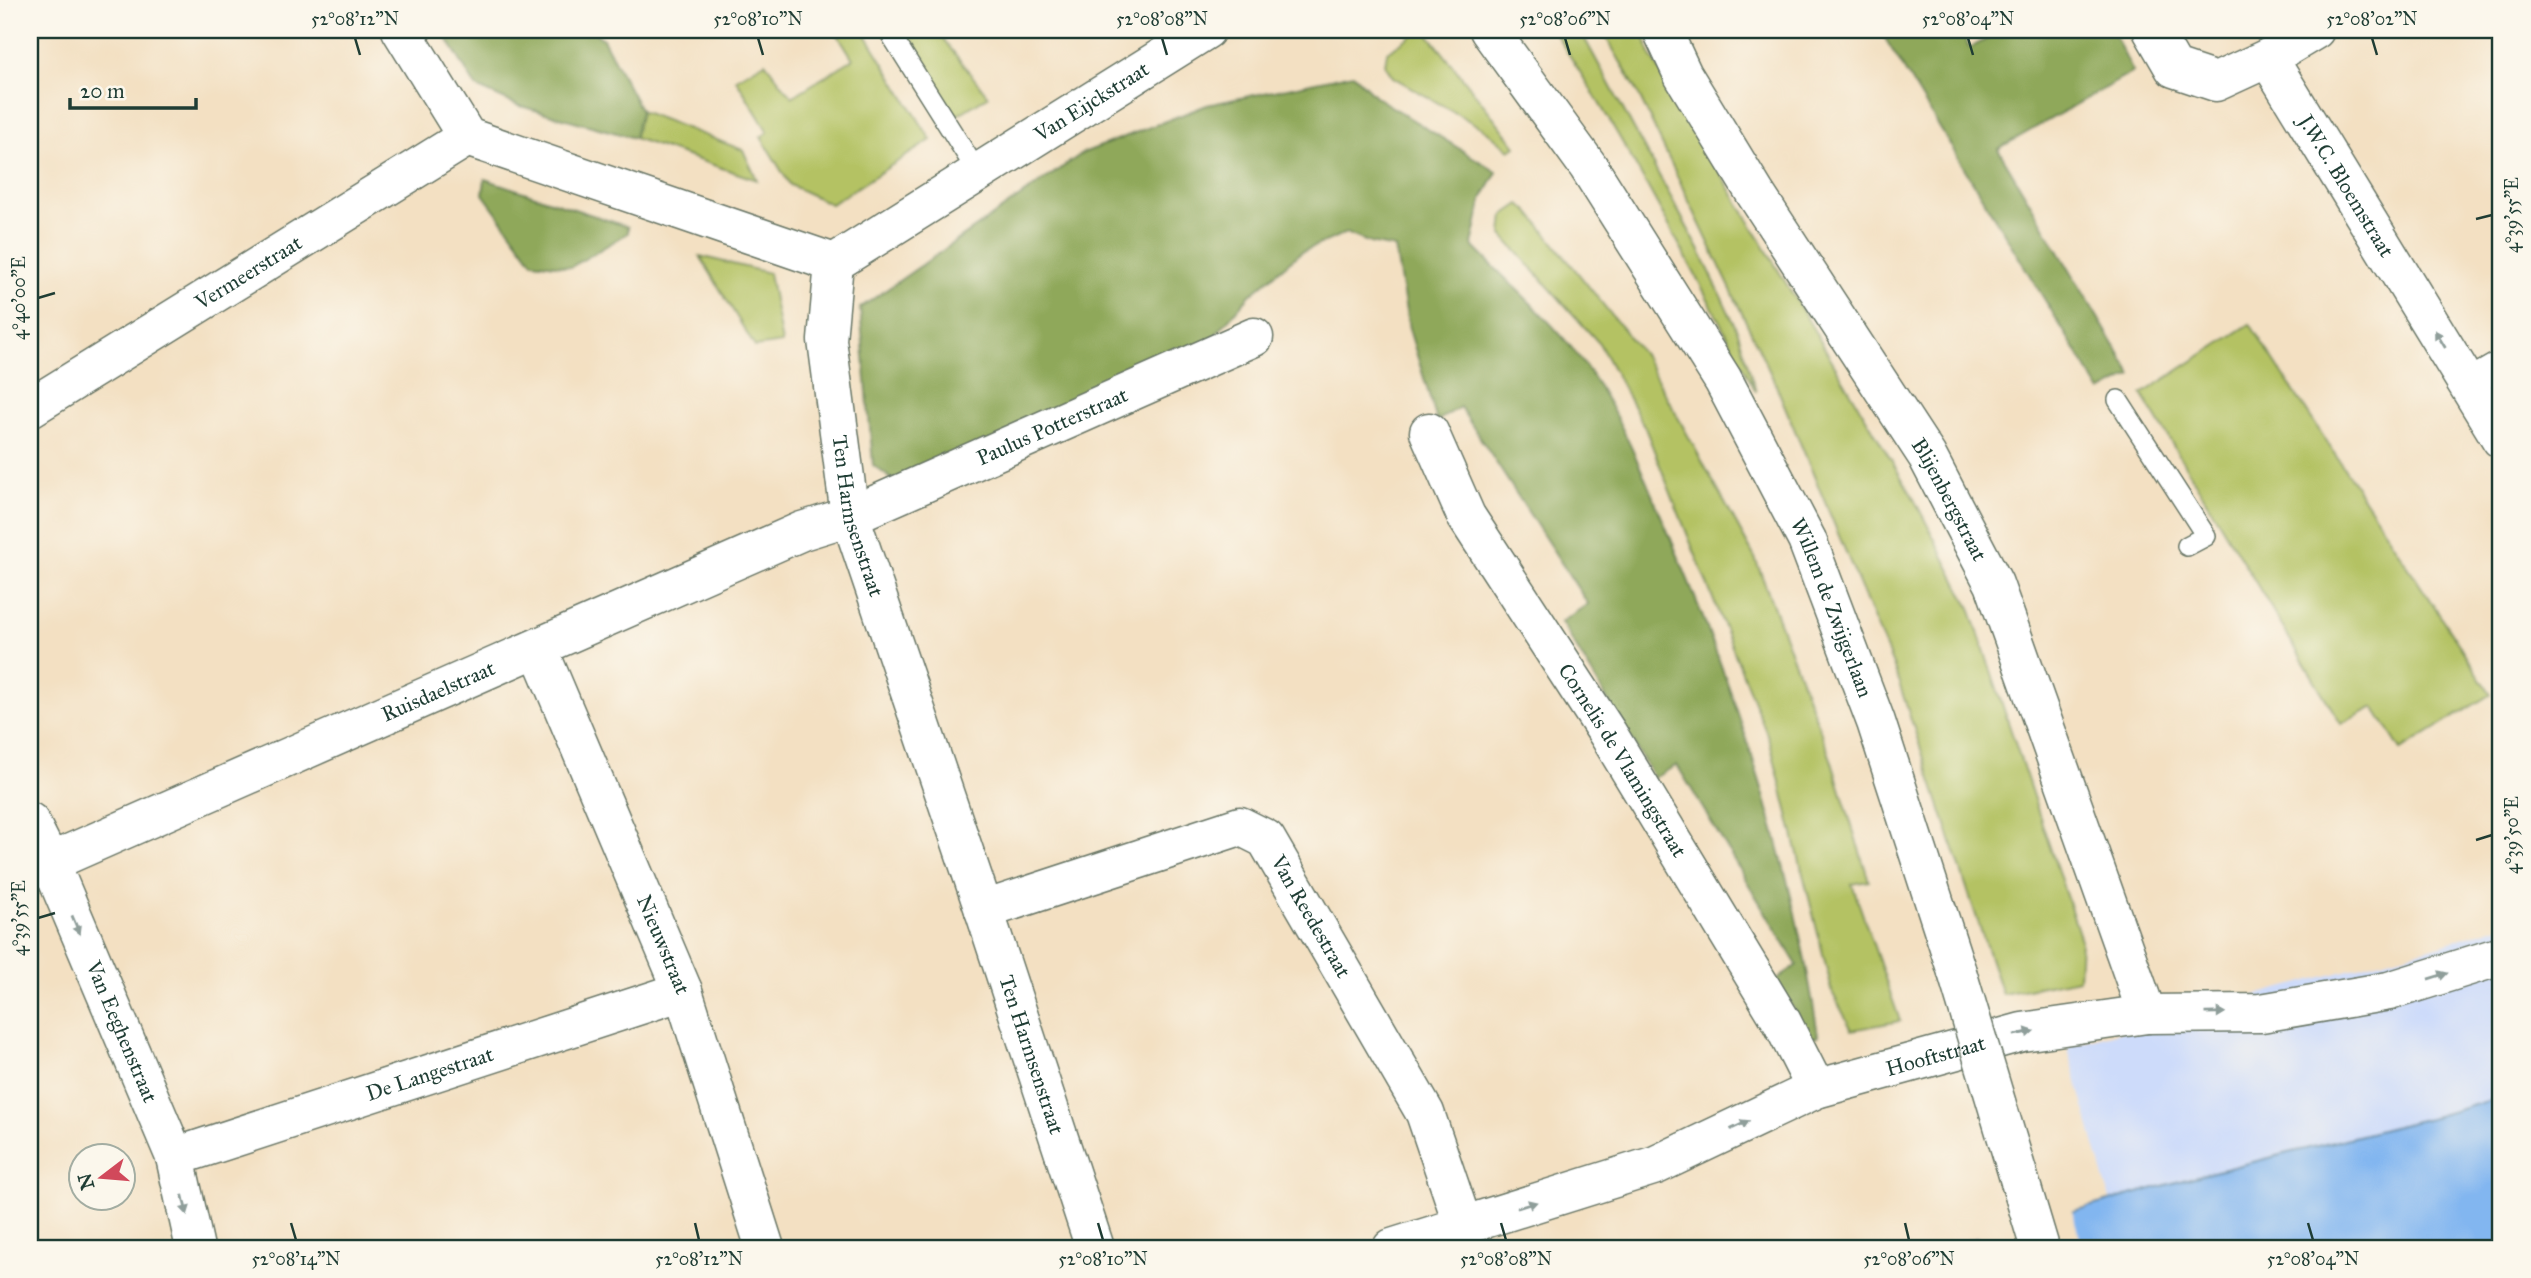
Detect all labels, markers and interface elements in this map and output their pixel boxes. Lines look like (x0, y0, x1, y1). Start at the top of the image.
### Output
text: 52°08'12"N (311, 8, 399, 30)
text: 52°08'10"N (713, 8, 803, 30)
text: 52°08'08"N (1116, 8, 1208, 30)
text: 52°08'06"N (1519, 8, 1611, 30)
text: 52°08'04"N (1922, 8, 2014, 30)
text: 52°08'02"N (2326, 8, 2418, 30)
street label: Van Eijckstraat (1029, 56, 1154, 148)
scale bar (70, 66, 196, 110)
text: 20 m (80, 78, 125, 104)
street label: J.W.C. Bloemstraat (2292, 108, 2400, 262)
text: 4°39'55"E (2501, 177, 2523, 253)
street label: Vermeerstraat (189, 229, 307, 316)
text: 4°40'00"E (8, 256, 30, 340)
one-way arrow (2434, 329, 2447, 349)
street label: Paulus Potterstraat (973, 381, 1132, 471)
street label: Ten Harmsenstraat (827, 433, 890, 601)
street label: Blijenbergstraat (1906, 433, 1993, 566)
street label: Willem de Zwijgerlaan (1785, 513, 1878, 701)
street label: Ruisdaelstraat (377, 655, 499, 728)
street label: Cornelis de Vlamingstraat (1553, 659, 1693, 862)
text: 4°39'50"E (2501, 796, 2523, 874)
street label: Van Reedestraat (1265, 850, 1357, 983)
text: 4°39'55"E (8, 880, 30, 956)
street label: Nieuwstraat (631, 891, 696, 999)
one-way arrow (71, 914, 82, 935)
street label: Van Eeghenstraat (80, 956, 164, 1107)
one-way arrow (2428, 970, 2449, 980)
street label: Ten Harmsenstraat (993, 972, 1070, 1138)
one-way arrow (2204, 1007, 2226, 1019)
one-way arrow (2013, 1027, 2035, 1038)
street label: Hooftstraat (1883, 1030, 1989, 1082)
street label: De Langestraat (363, 1041, 497, 1107)
one-way arrow (1730, 1119, 1750, 1131)
north arrow (66, 1142, 136, 1212)
text: N (73, 1171, 99, 1192)
one-way arrow (180, 1194, 191, 1216)
one-way arrow (1517, 1200, 1538, 1210)
text: 52°08'14"N (251, 1248, 341, 1270)
text: 52°08'12"N (655, 1248, 743, 1270)
text: 52°08'10"N (1058, 1248, 1148, 1270)
text: 52°08'08"N (1460, 1248, 1552, 1270)
text: 52°08'06"N (1863, 1248, 1955, 1270)
text: 52°08'04"N (2267, 1248, 2359, 1270)

